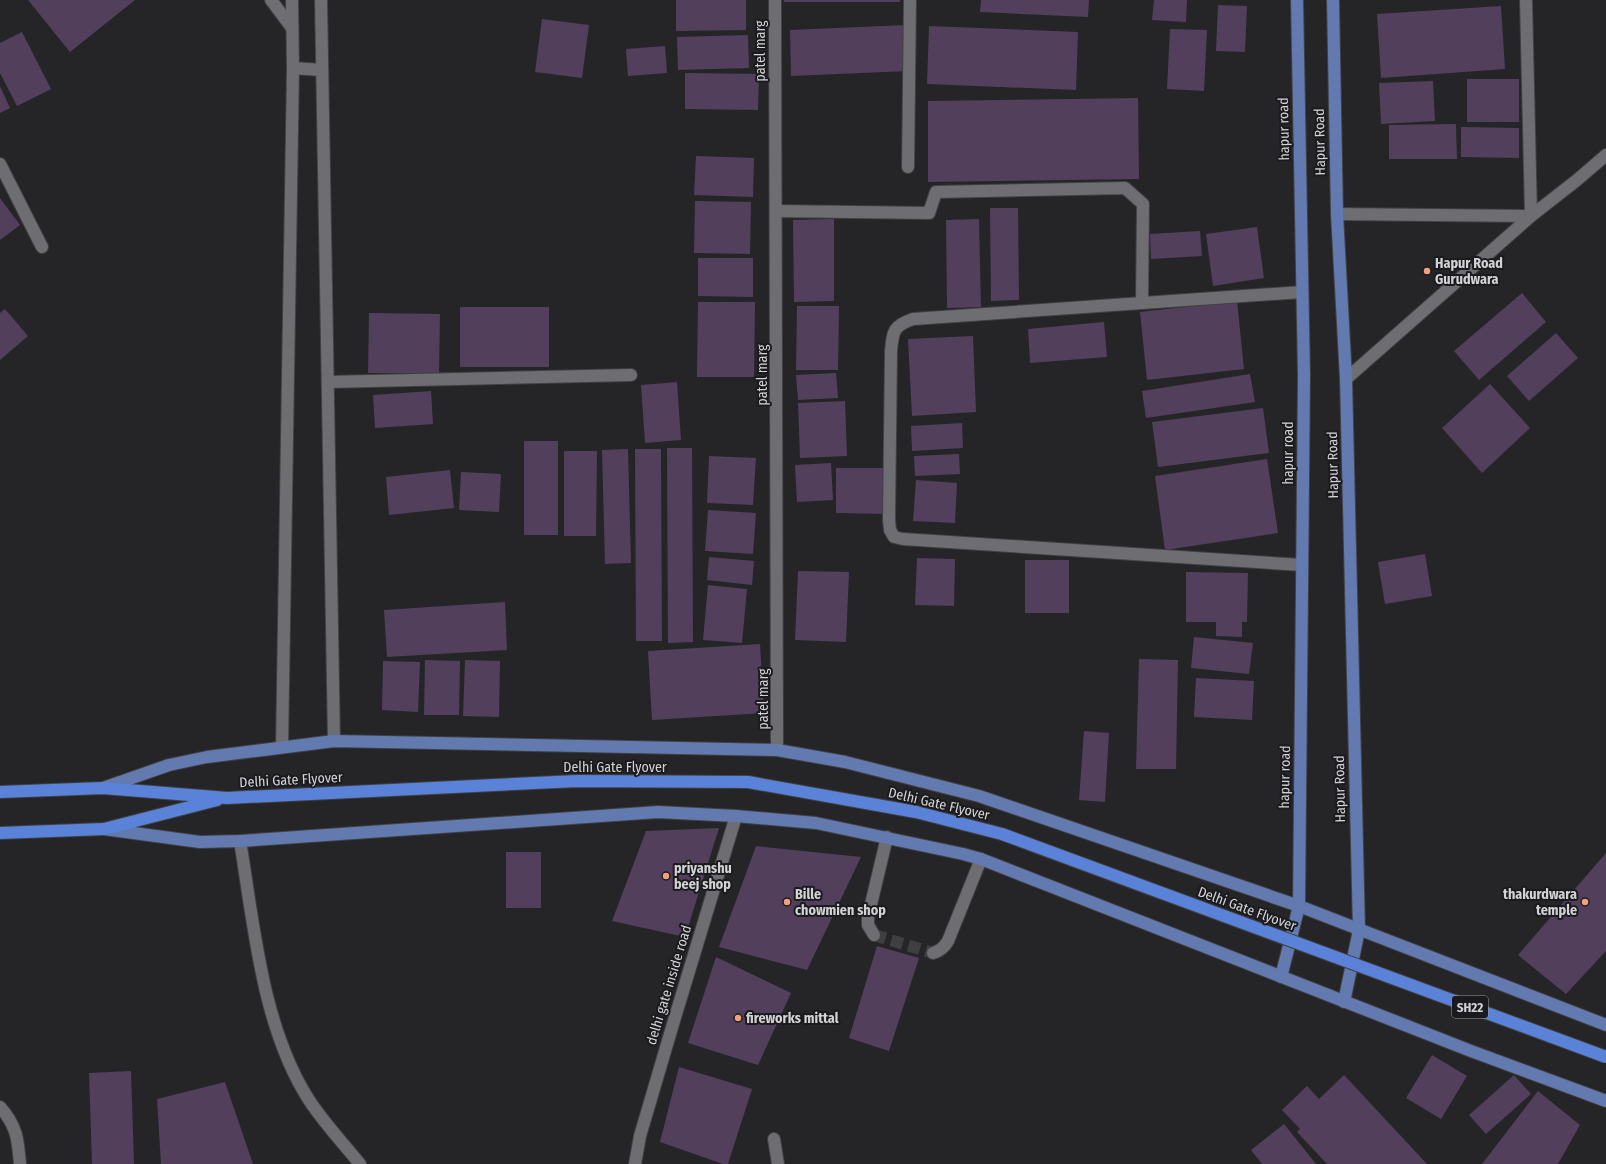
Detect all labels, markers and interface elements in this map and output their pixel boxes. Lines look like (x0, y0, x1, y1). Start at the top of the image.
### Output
street label: patel marg (752, 20, 769, 82)
street label: hapur road (1275, 97, 1293, 161)
street label: Hapur Road (1311, 108, 1329, 176)
place label: Hapur Road Gurudwara (1435, 255, 1503, 288)
marker: Hapur Road Gurudwara (1422, 266, 1432, 276)
street label: patel marg (754, 344, 771, 406)
street label: hapur road (1280, 421, 1297, 485)
street label: Hapur Road (1324, 431, 1342, 499)
street label: patel marg (755, 668, 772, 730)
street label: hapur road (1276, 745, 1294, 809)
street label: Hapur Road (1331, 755, 1349, 823)
street label: Delhi Gate Flyover (563, 759, 667, 776)
street label: Delhi Gate Flyover (239, 769, 343, 791)
street label: Delhi Gate Flyover (887, 784, 991, 824)
place label: priyanshu beej shop (674, 860, 732, 893)
marker: priyanshu beej shop (661, 871, 671, 881)
street label: Delhi Gate Flyover (1196, 883, 1299, 935)
place label: Bille chowmien shop (795, 886, 886, 919)
place label: thakurdwara temple (1503, 886, 1577, 919)
marker: Bille chowmien shop (782, 897, 792, 907)
marker: thakurdwara temple (1580, 897, 1590, 907)
street label: delhi gate inside road (643, 923, 695, 1047)
road number: SH22 (1452, 996, 1488, 1018)
place label: fireworks mittal (746, 1010, 839, 1027)
marker: fireworks mittal (733, 1013, 743, 1023)

